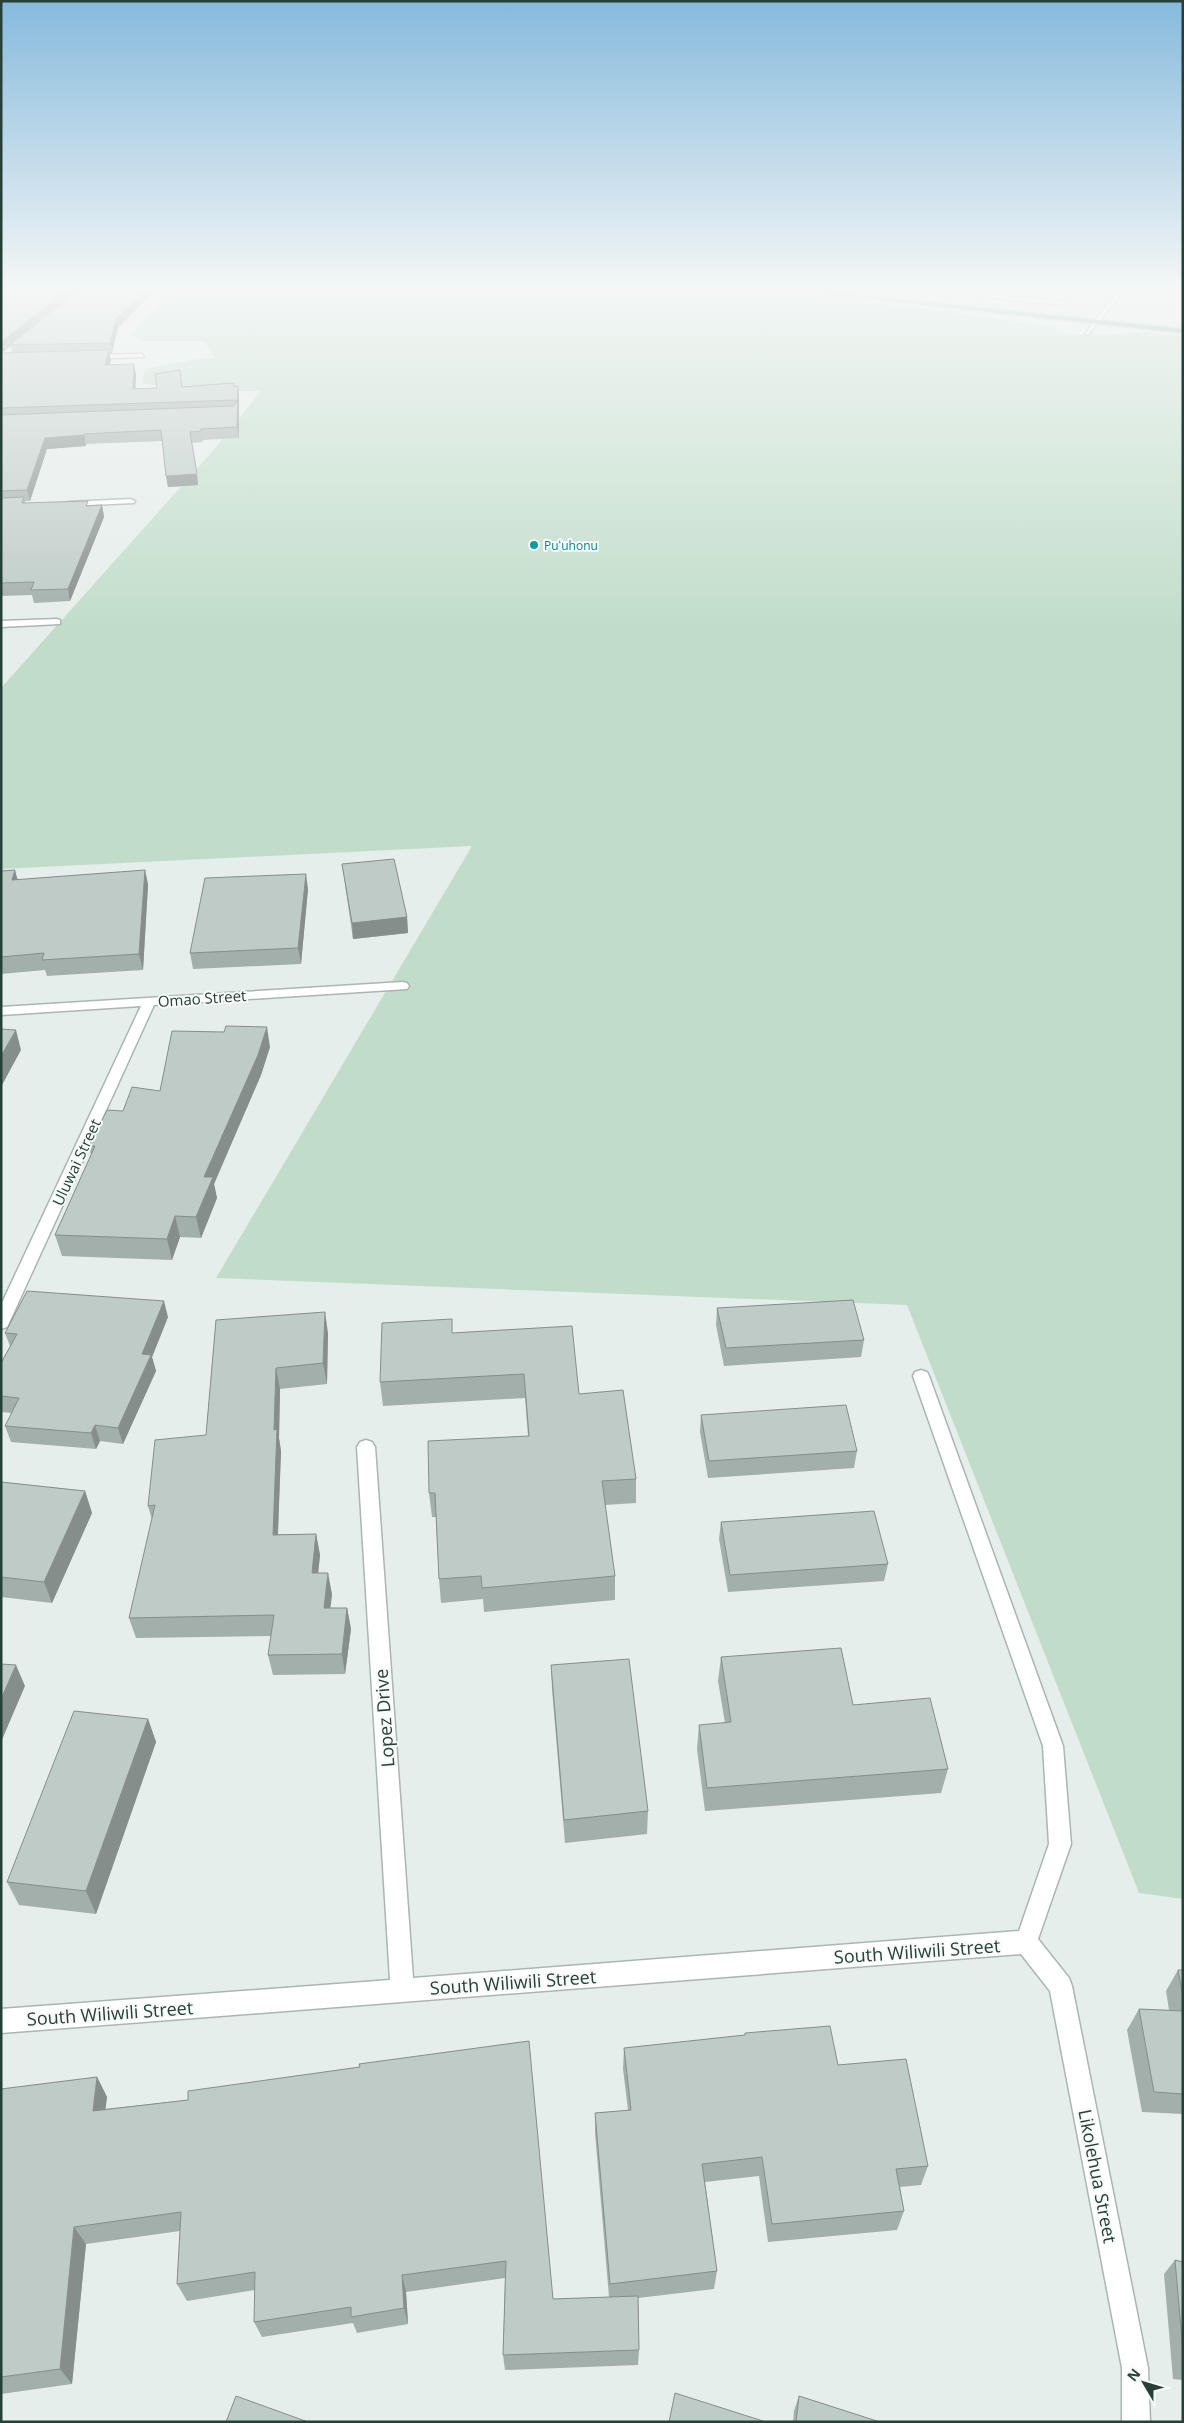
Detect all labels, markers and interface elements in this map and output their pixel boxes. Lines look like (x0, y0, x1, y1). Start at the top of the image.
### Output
place label: Puʻuhonu (544, 537, 598, 554)
marker: Puʻuhonu (528, 539, 540, 551)
street label: Omao Street (157, 985, 247, 1011)
street label: Uluwai Street (47, 1115, 105, 1209)
street label: Lopez Drive (369, 1668, 399, 1768)
street label: South Wiliwili Street (833, 1933, 1001, 1969)
street label: South Wiliwili Street (429, 1964, 597, 2000)
street label: South Wiliwili Street (26, 1995, 194, 2031)
street label: Likolehua Street (1073, 2107, 1123, 2245)
north arrow (1119, 2358, 1169, 2408)
text: N (1122, 2364, 1144, 2385)

